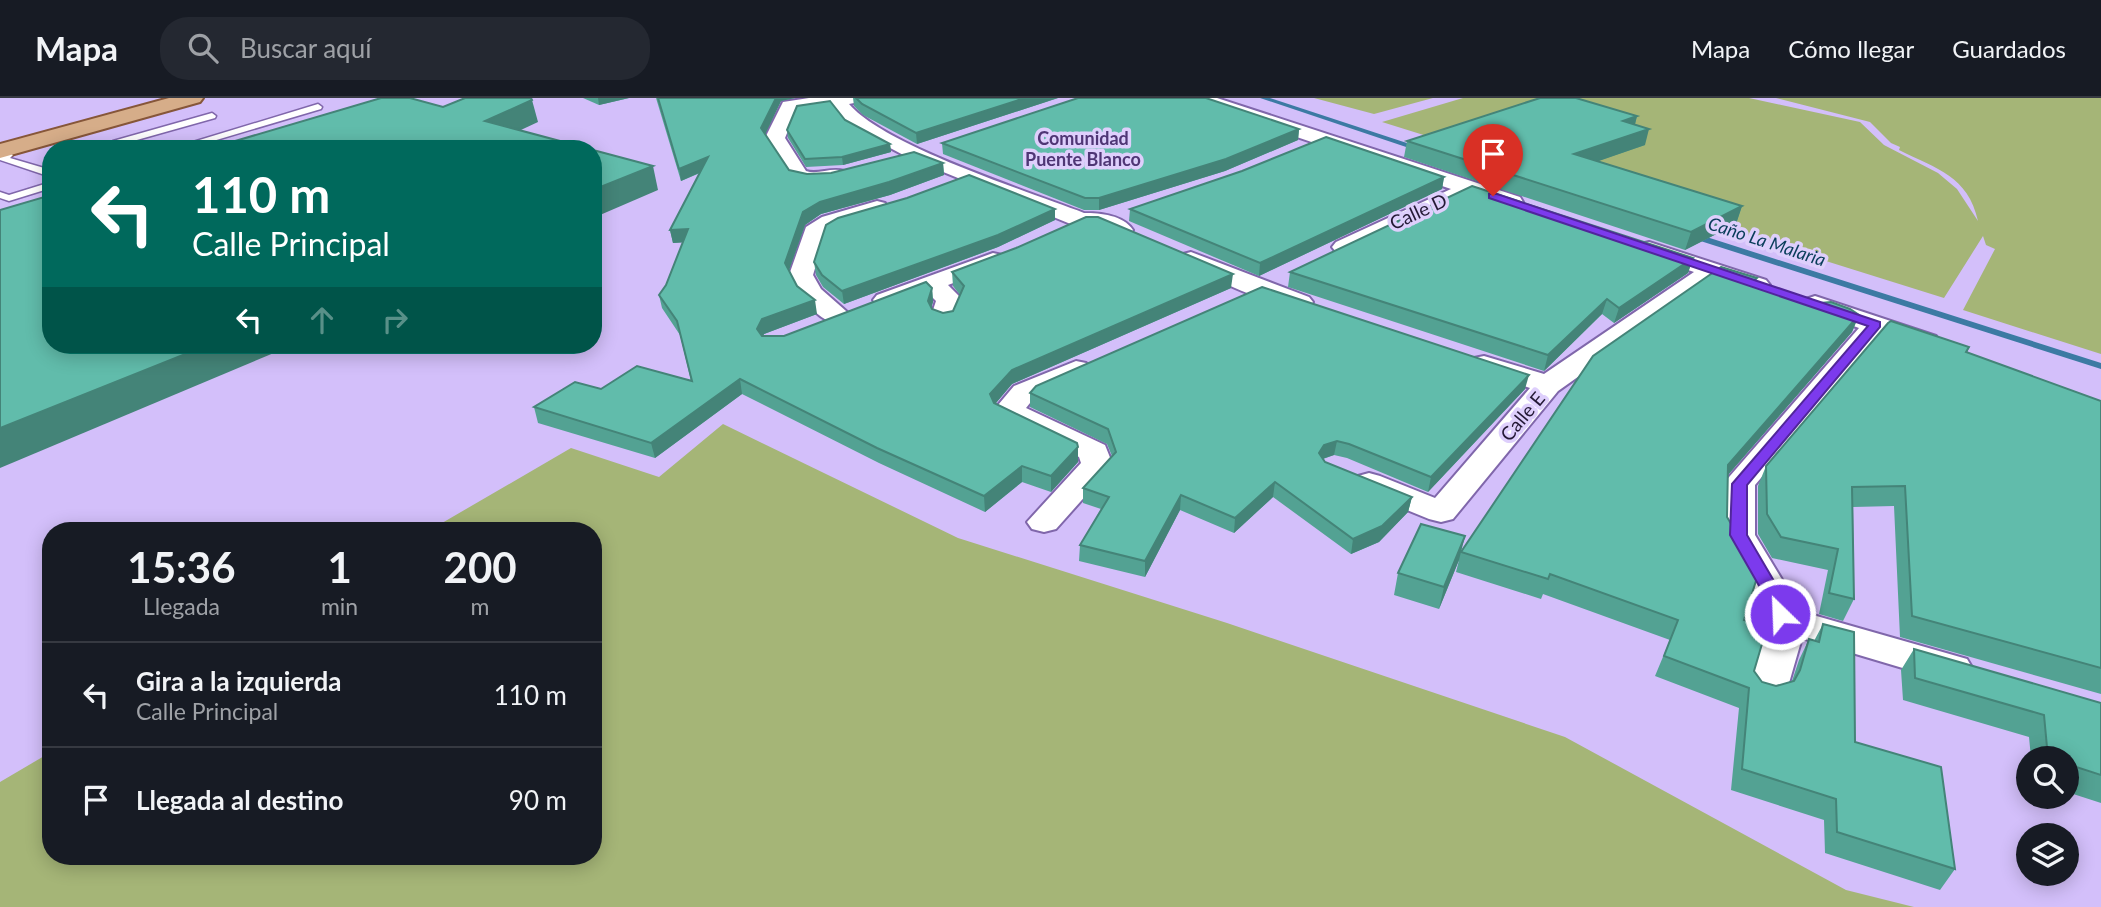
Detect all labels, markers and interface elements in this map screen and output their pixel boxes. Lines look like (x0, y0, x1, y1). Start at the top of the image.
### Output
search box (160, 17, 650, 80)
text: Mapa (35, 28, 118, 68)
icon: search (184, 29, 222, 67)
text: Buscar aquí (240, 32, 371, 64)
text: Mapa (1691, 34, 1750, 63)
text: Cómo llegar (1788, 34, 1914, 63)
text: Guardados (1952, 34, 2066, 63)
pin (1463, 124, 1523, 196)
district label: Comunidad Puente Blanco (1025, 127, 1141, 170)
icon: arrive (1474, 135, 1512, 173)
text: 110 m (192, 165, 330, 223)
icon: left (77, 168, 168, 259)
street label: Calle D (1386, 188, 1450, 234)
water label: Caño La Malaria (1705, 212, 1829, 270)
text: Calle Principal (192, 224, 390, 263)
icon: left (230, 301, 268, 339)
icon: ahead (303, 301, 341, 339)
icon: right (376, 301, 414, 339)
street label: Calle E (1495, 387, 1549, 445)
text: 15:36 (127, 542, 236, 592)
text: 1 (327, 542, 352, 592)
text: 200 (444, 542, 517, 592)
position arrow (1743, 577, 1817, 651)
text: Llegada (143, 592, 220, 620)
text: min (321, 592, 358, 620)
text: m (471, 592, 490, 620)
text: Gira a la izquierda (136, 665, 342, 697)
icon: left (77, 676, 115, 714)
text: 110 m (494, 679, 567, 711)
text: Calle Principal (136, 697, 278, 725)
map controls (2016, 746, 2079, 886)
button: search (2016, 746, 2079, 809)
icon: arrive (77, 781, 115, 819)
text: Llegada al destino (136, 784, 343, 816)
text: 90 m (509, 784, 567, 816)
button: layers (2016, 823, 2079, 886)

